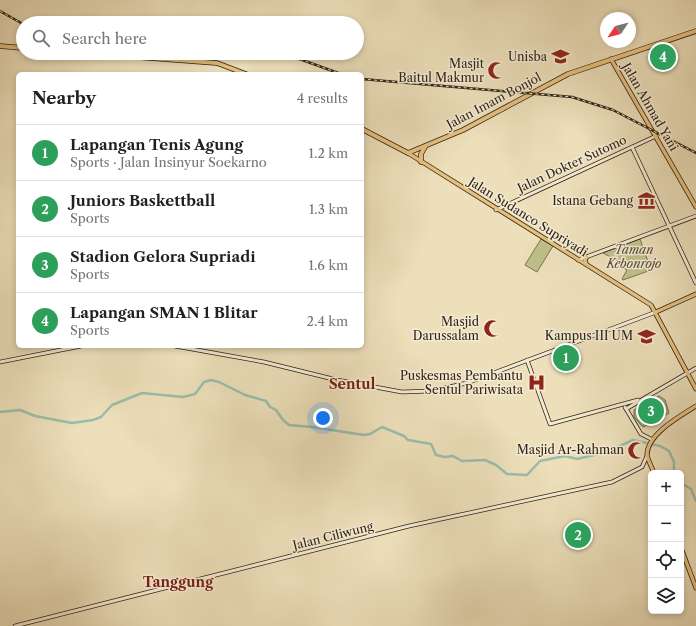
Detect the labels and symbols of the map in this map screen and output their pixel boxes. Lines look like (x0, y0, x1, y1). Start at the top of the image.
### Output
north arrow (600, 12, 636, 48)
pin: 4 (650, 42, 676, 72)
school or university icon: Unisba (550, 47, 570, 67)
place label: Unisba (508, 49, 548, 64)
place label: Masjit Baitul Makmur (398, 56, 485, 85)
street label: Jalan Ahmad Yani (618, 58, 682, 154)
mosque icon: Masjit Baitul Makmur (487, 61, 507, 81)
street label: Jalan Imam Bonjol (442, 69, 544, 133)
street label: Jalan Dokter Sutomo (513, 132, 629, 196)
street label: Jalan Sudanco Supriyadi (464, 173, 591, 260)
museum icon: Istana Gebang (636, 191, 656, 211)
place label: Istana Gebang (552, 193, 634, 208)
park label: Taman Kebonrojo (606, 242, 662, 271)
place label: Masjid Darussalam (413, 314, 480, 343)
mosque icon: Masjid Darussalam (482, 319, 502, 339)
school or university icon: Kampus III UM (636, 326, 656, 346)
place label: Kampus III UM (545, 328, 633, 343)
pin: 1 (553, 343, 579, 373)
place label: Puskesmas Pembantu Sentul Pariwisata (400, 368, 524, 397)
hospital icon: Puskesmas Pembantu Sentul Pariwisata (526, 373, 546, 393)
district label: Sentul (329, 375, 375, 393)
pin: 3 (638, 396, 664, 426)
your location (313, 408, 333, 428)
mosque icon: Masjid Ar-Rahman (627, 440, 647, 460)
place label: Masjid Ar-Rahman (517, 442, 624, 457)
street label: Jalan Ciliwung (289, 518, 375, 553)
pin: 2 (565, 520, 591, 550)
district label: Tanggung (143, 573, 214, 591)

